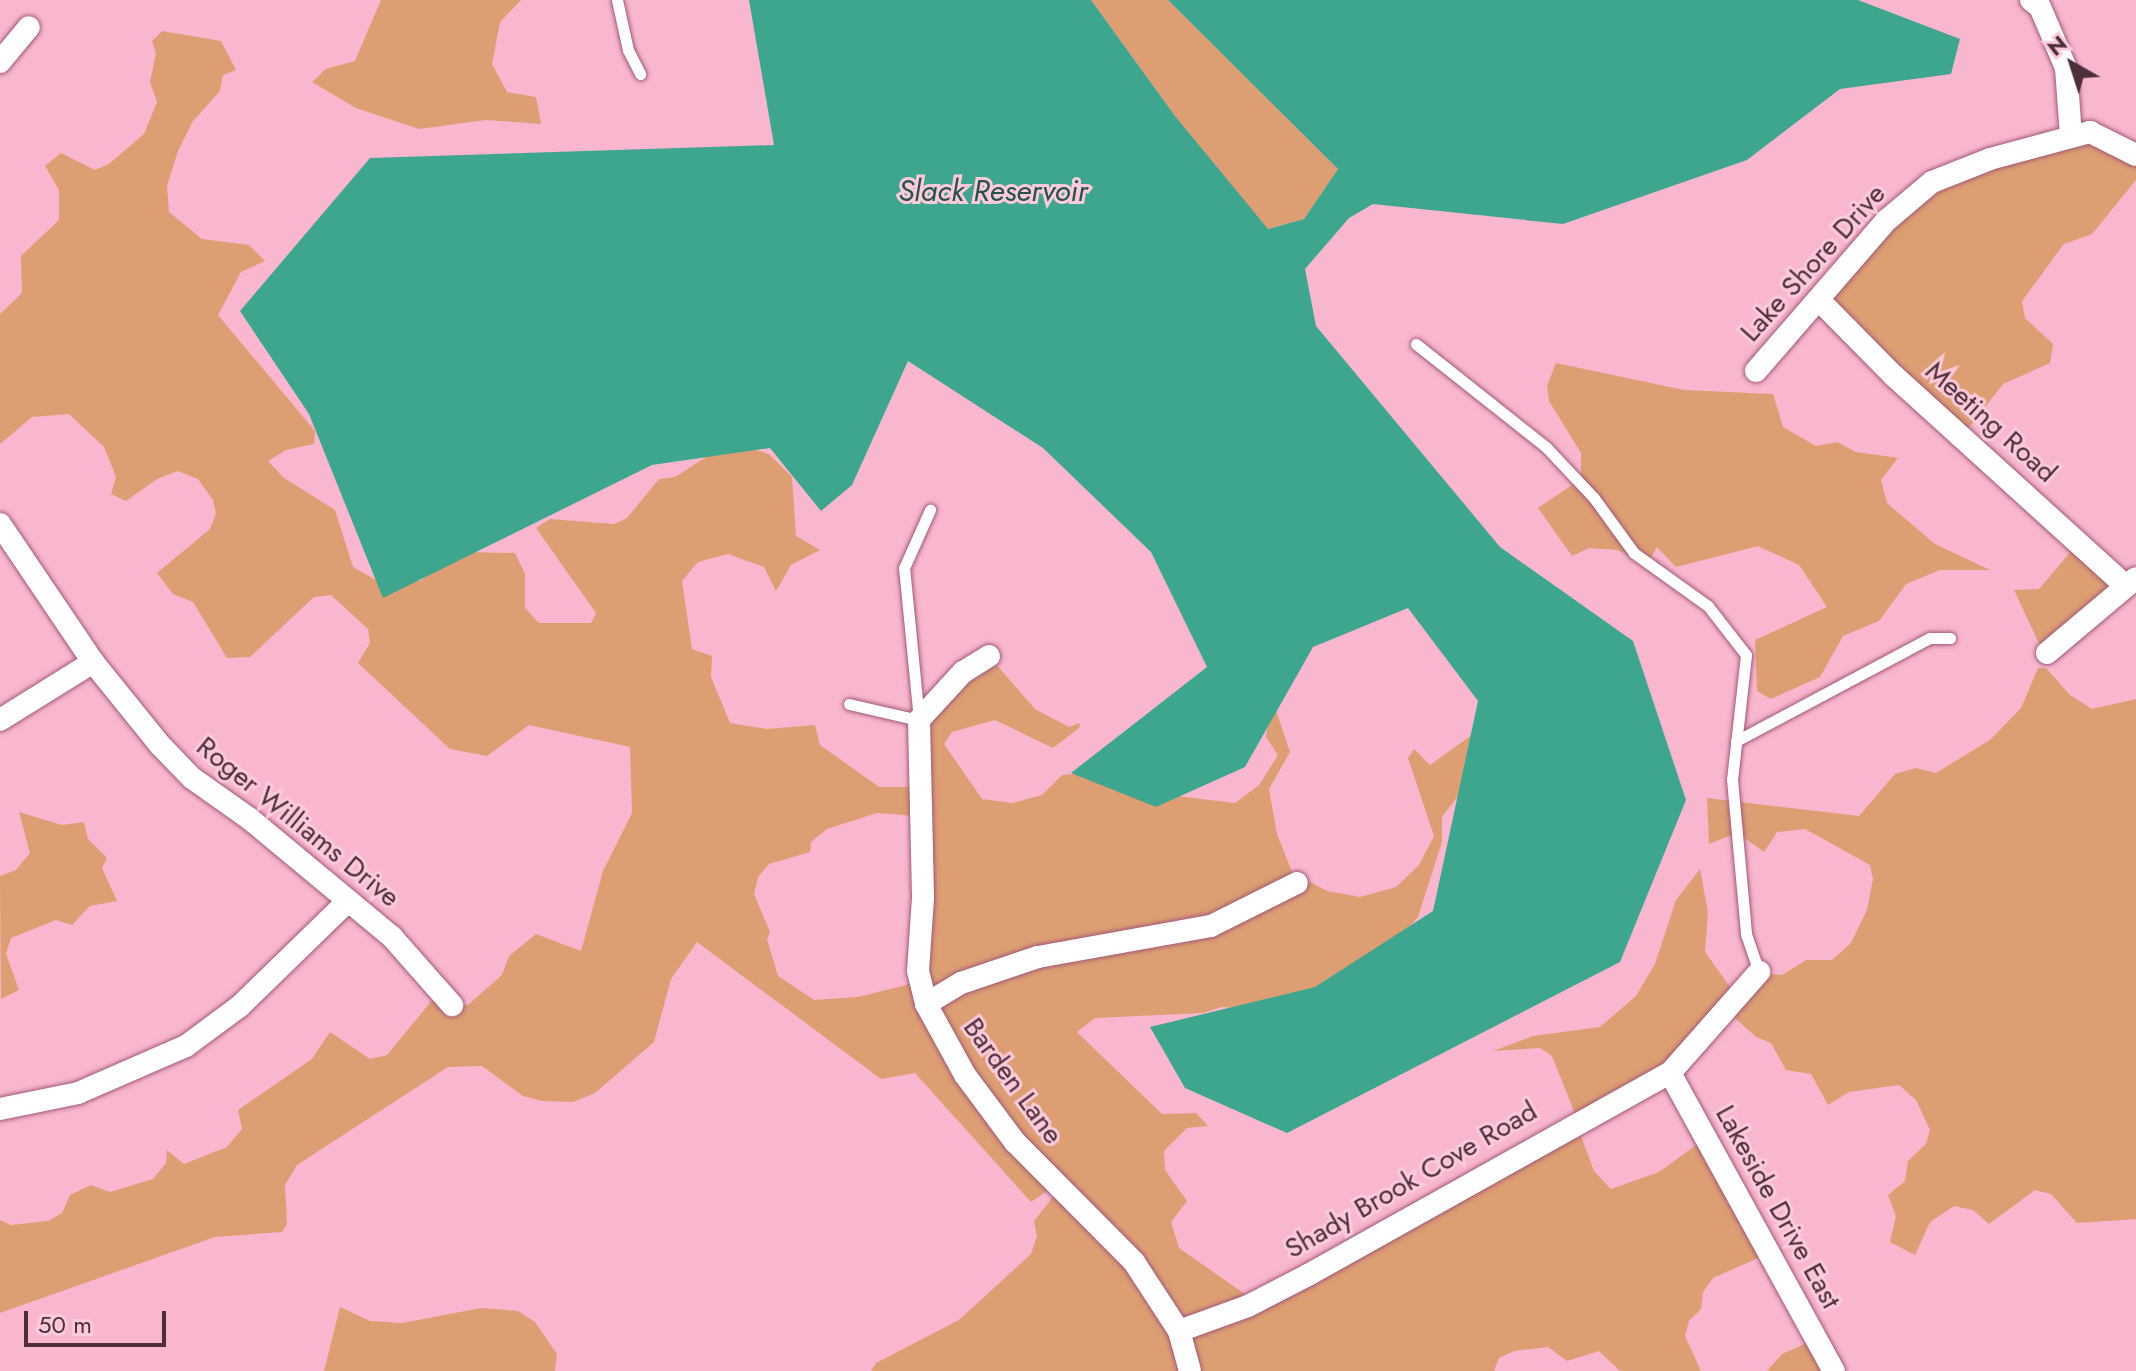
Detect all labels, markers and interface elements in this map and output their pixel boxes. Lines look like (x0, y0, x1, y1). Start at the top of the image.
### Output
north arrow (2032, 24, 2112, 104)
text: N (2040, 27, 2074, 63)
water label: Slack Reservoir (898, 173, 1088, 209)
street label: Lake Shore Drive (1733, 177, 1893, 349)
street label: Meeting Road (1918, 354, 2064, 490)
street label: Roger Williams Drive (190, 730, 406, 914)
street label: Barden Lane (956, 1012, 1070, 1150)
street label: Shady Brook Cove Road (1279, 1094, 1543, 1266)
street label: Lakeside Drive East (1708, 1099, 1848, 1315)
scale bar (28, 1295, 170, 1345)
text: 50 m (38, 1307, 92, 1342)

